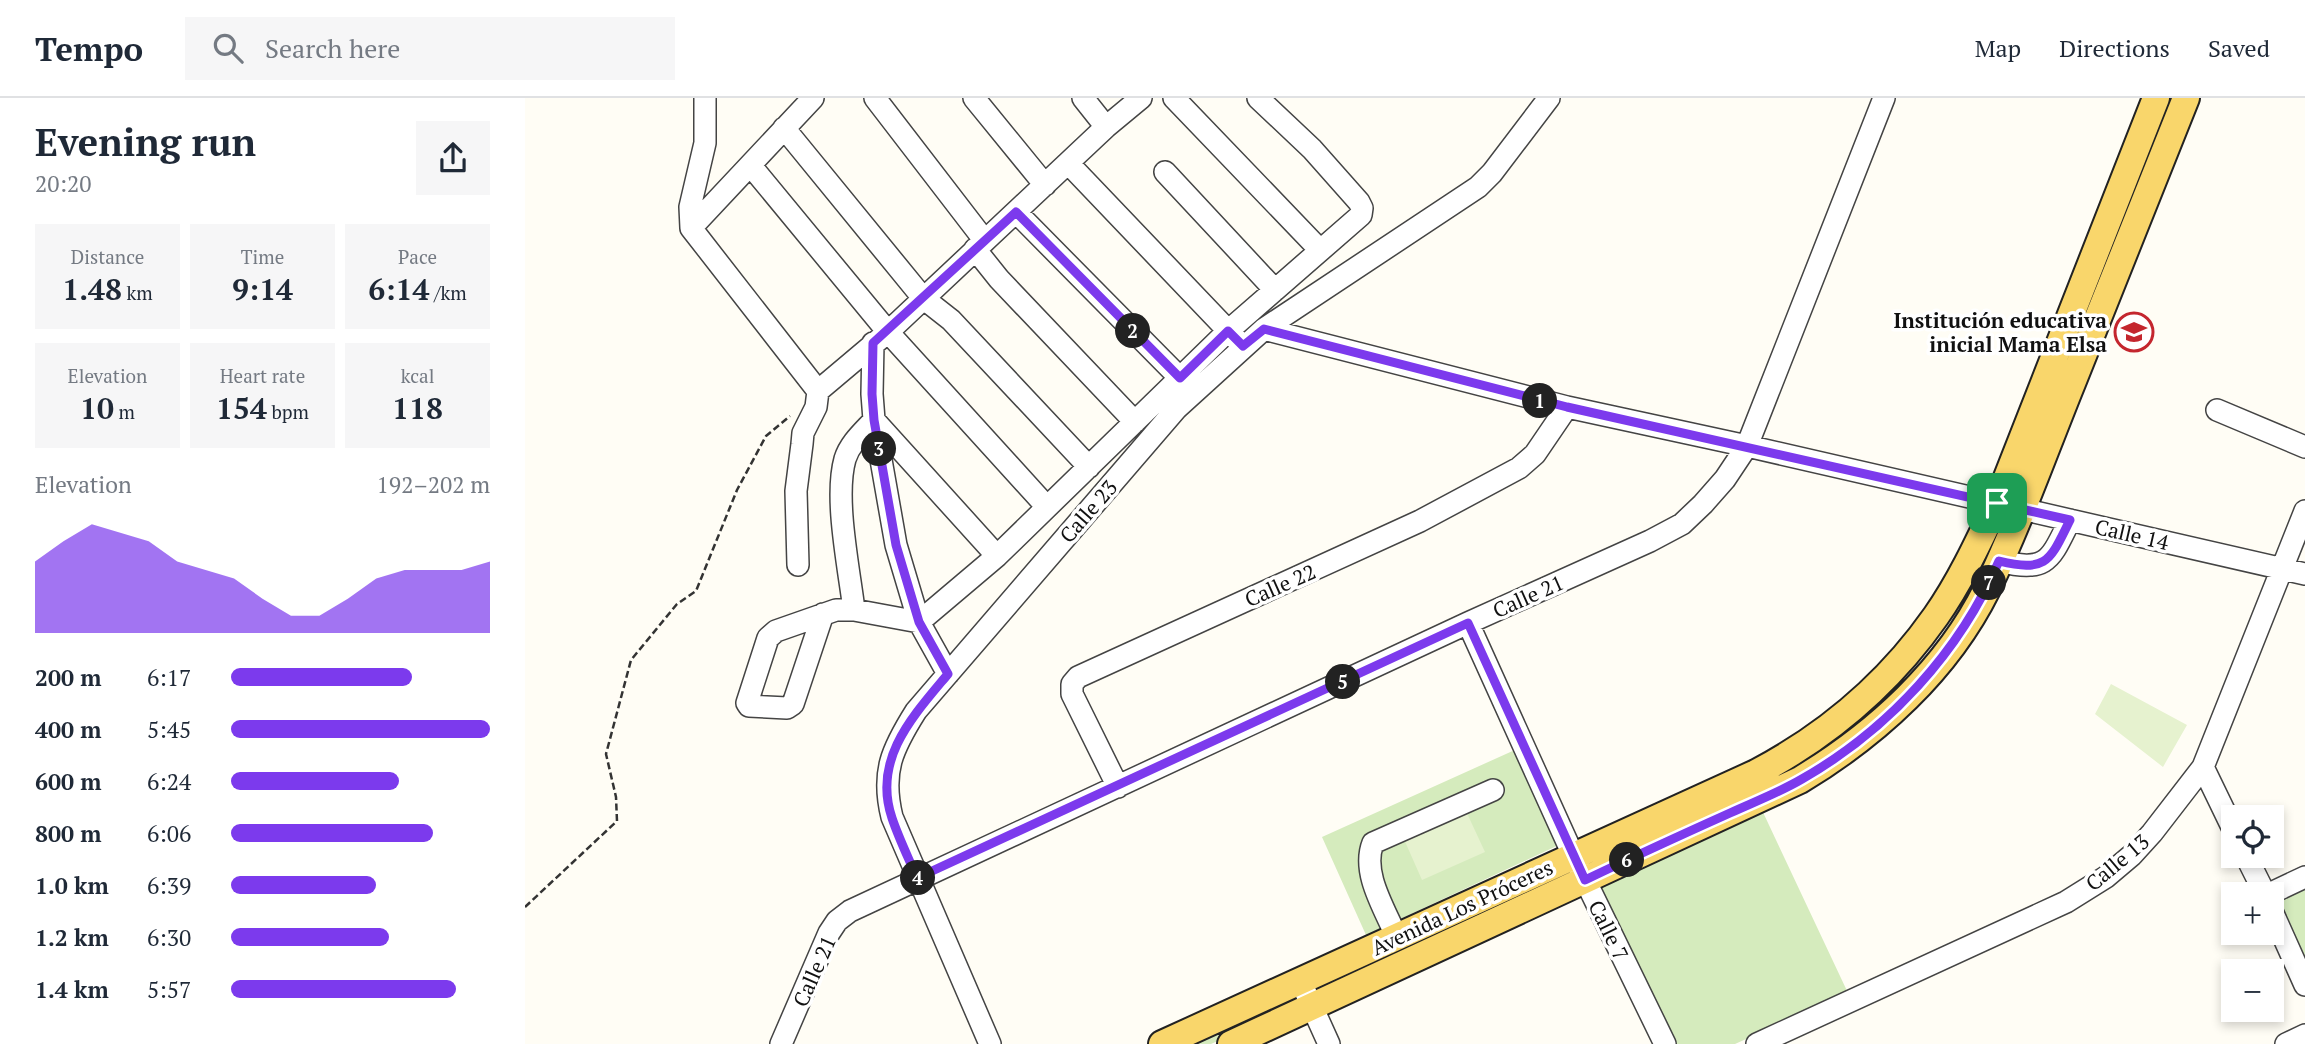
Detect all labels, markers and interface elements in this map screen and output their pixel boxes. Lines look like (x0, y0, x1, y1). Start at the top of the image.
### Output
search box (185, 17, 675, 80)
text: Tempo (35, 27, 143, 70)
icon: search (209, 29, 247, 67)
text: Search here (265, 31, 400, 65)
text: Map (1975, 32, 2021, 64)
text: Directions (2059, 32, 2170, 64)
text: Saved (2208, 32, 2270, 64)
text: Evening run (35, 117, 256, 167)
button: share (416, 121, 490, 195)
text: 20:20 (35, 168, 92, 199)
text: Distance (71, 244, 144, 269)
text: Time (241, 244, 284, 269)
text: Pace (398, 244, 437, 269)
text: 1.48 (62, 269, 122, 309)
text: 9:14 (232, 269, 293, 309)
text: 6:14 (368, 269, 429, 309)
text: km (122, 280, 153, 305)
text: /km (429, 280, 467, 305)
place label: Institución educativa inicial Mama Elsa (1893, 306, 2107, 358)
school or university icon: Institución educativa inicial Mama Elsa (2113, 311, 2155, 353)
pin: 2 (1115, 314, 1151, 348)
text: 2 (1127, 318, 1138, 343)
text: Elevation (68, 363, 147, 388)
text: Heart rate (220, 363, 305, 388)
text: kcal (401, 363, 434, 388)
pin: 1 (1523, 384, 1557, 418)
text: 10 (80, 388, 114, 428)
text: 154 (216, 388, 267, 428)
text: 118 (392, 388, 443, 428)
text: 1 (1534, 388, 1545, 413)
text: m (114, 399, 135, 424)
text: bpm (267, 399, 309, 424)
pin: 3 (861, 432, 897, 466)
text: 3 (873, 436, 884, 461)
text: Elevation (35, 469, 132, 500)
text: 192–202 m (377, 469, 490, 500)
pin (1967, 473, 2027, 533)
street label: Calle 23 (1053, 474, 1123, 548)
icon: arrive (1978, 484, 2016, 522)
street label: Calle 14 (2092, 512, 2172, 556)
street label: Calle 22 (1240, 557, 1320, 613)
pin: 7 (1971, 566, 2007, 601)
street label: Calle 21 (1488, 568, 1568, 624)
text: 7 (1983, 570, 1994, 595)
text: 200 m (35, 662, 101, 693)
text: 6:17 (147, 662, 191, 693)
pin: 5 (1325, 664, 1361, 700)
text: 5 (1337, 669, 1348, 694)
text: 400 m (35, 714, 101, 745)
text: 5:45 (147, 714, 191, 745)
text: 600 m (35, 766, 101, 797)
text: 6:24 (147, 766, 191, 797)
map controls (2221, 805, 2284, 1022)
button: locate (2221, 805, 2284, 868)
text: 800 m (35, 818, 101, 849)
text: 6:06 (147, 818, 191, 849)
street label: Calle 13 (2079, 827, 2155, 897)
pin: 6 (1609, 842, 1645, 878)
text: 6 (1621, 847, 1632, 872)
street label: Avenida Los Próceres (1367, 853, 1557, 961)
pin: 4 (901, 860, 935, 896)
text: 4 (912, 865, 923, 890)
text: 1.0 km (35, 870, 109, 901)
text: 6:39 (147, 870, 191, 901)
button: + (2221, 882, 2284, 945)
street label: Calle 7 (1582, 895, 1636, 965)
text: 1.2 km (35, 922, 109, 953)
text: 6:30 (147, 922, 191, 953)
street label: Calle 21 (786, 931, 842, 1011)
button: − (2221, 959, 2284, 1022)
text: 1.4 km (35, 974, 109, 1005)
text: 5:57 (147, 974, 191, 1005)

